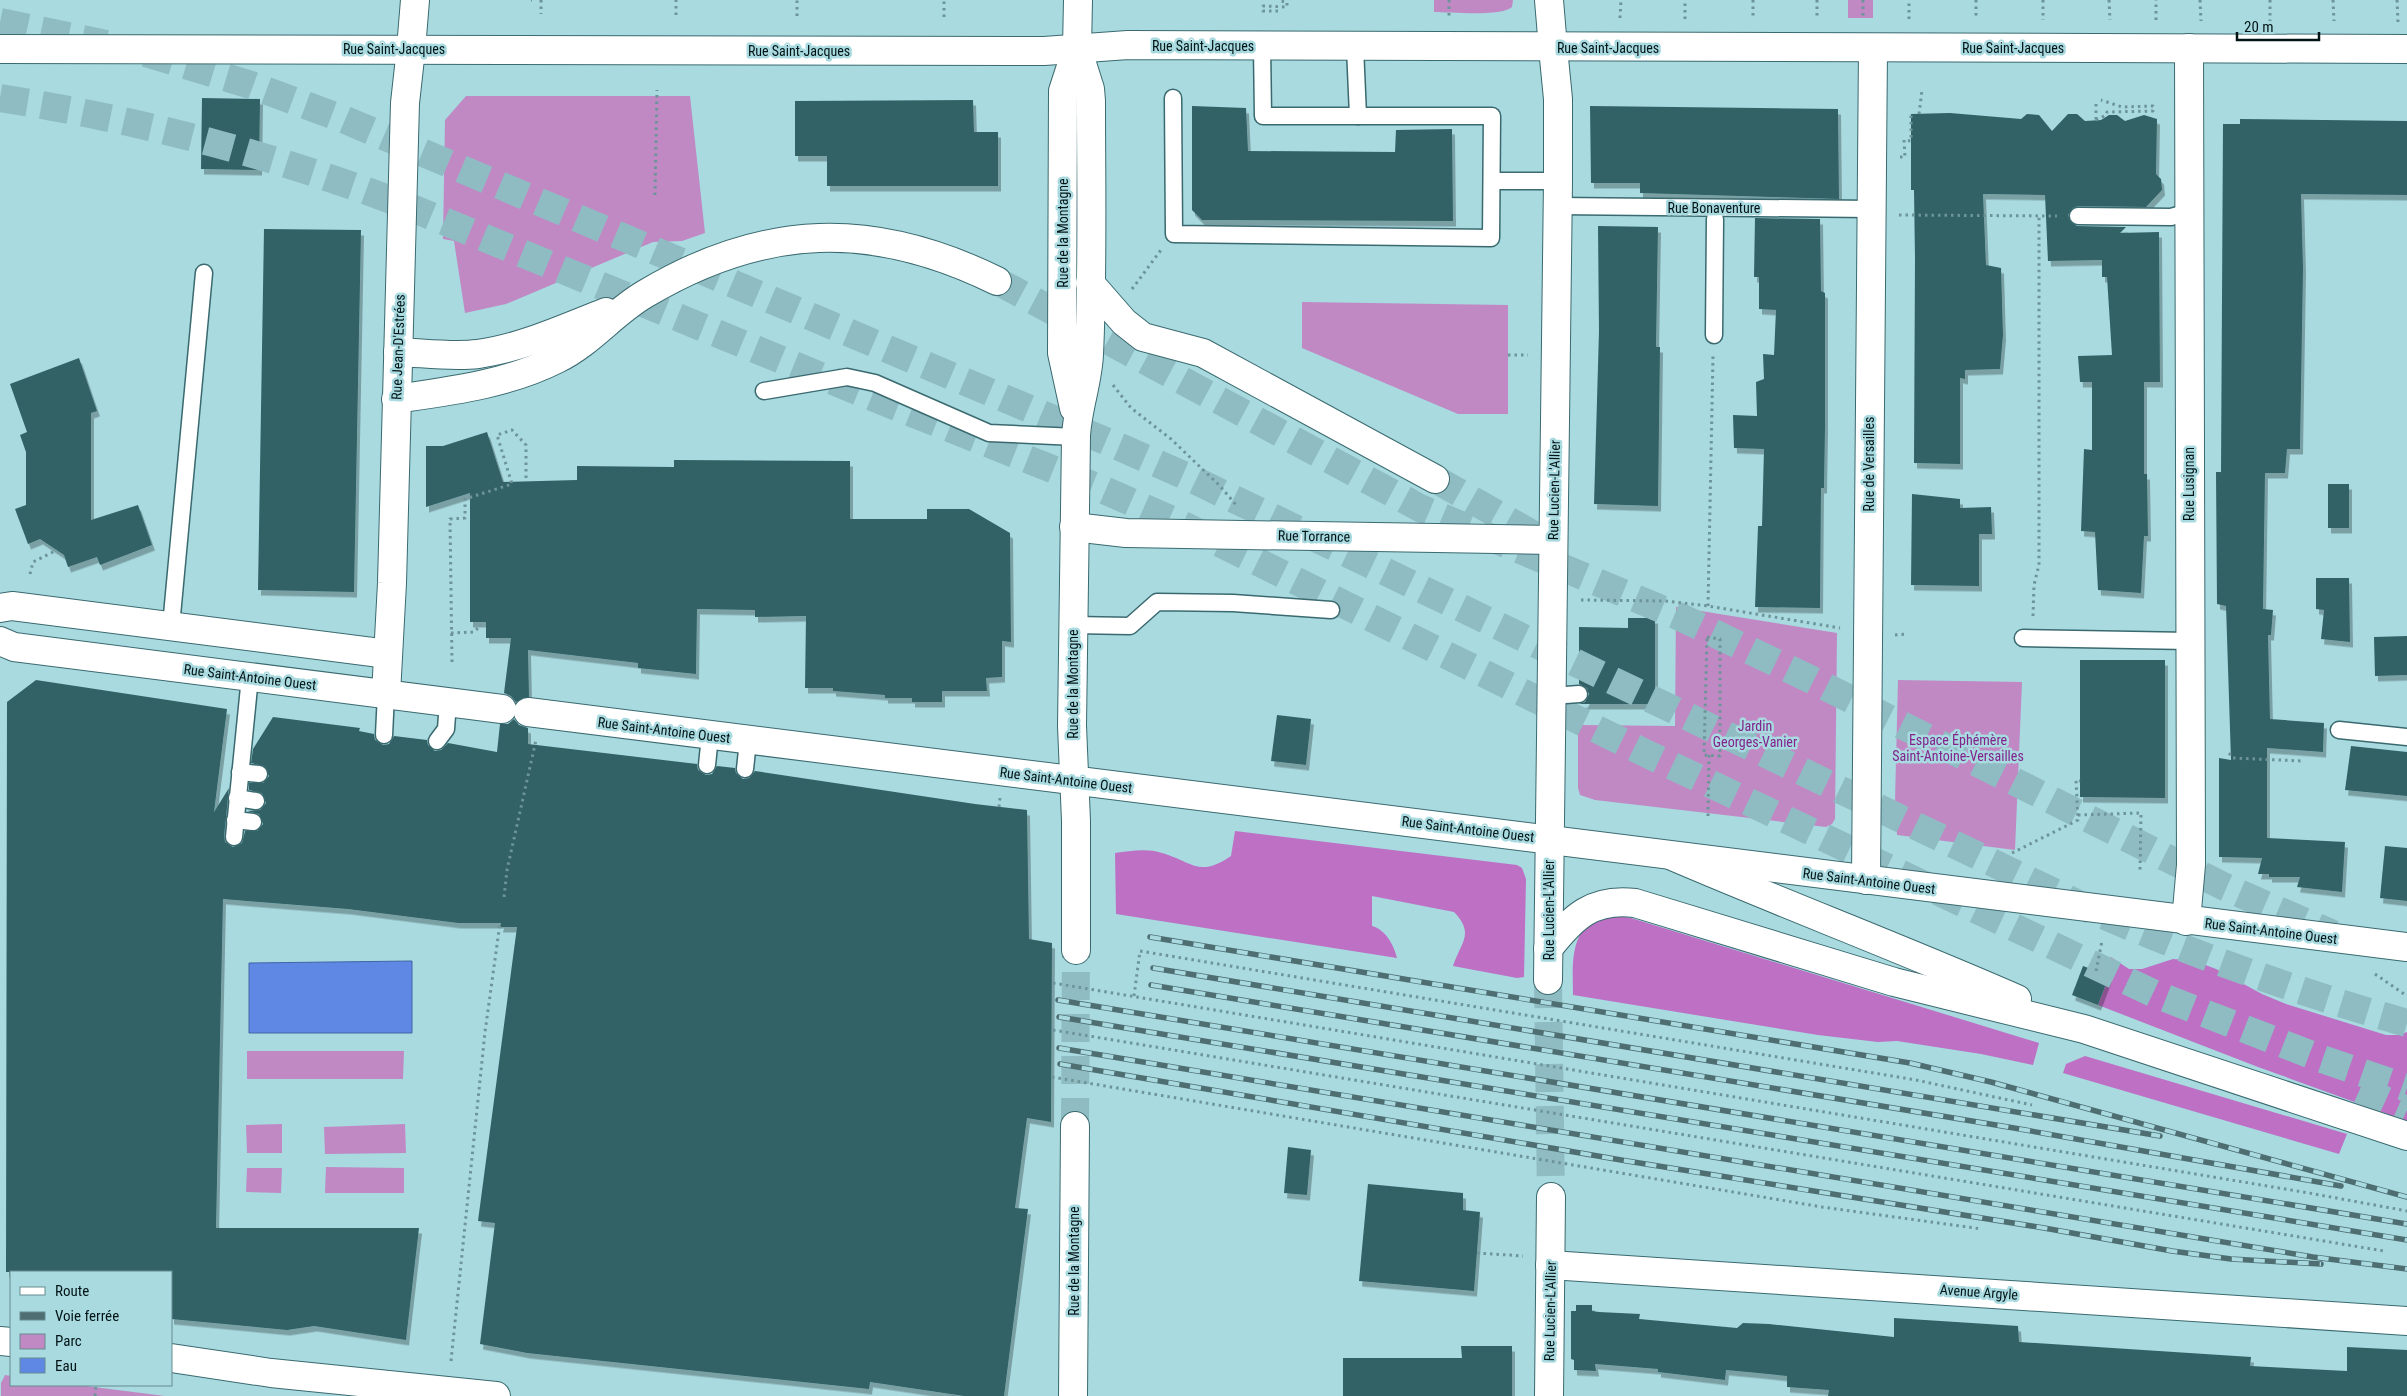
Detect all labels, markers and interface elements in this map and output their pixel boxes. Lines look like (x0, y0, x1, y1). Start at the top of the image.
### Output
scale bar (2237, 10, 2320, 42)
text: 20 m (2244, 18, 2274, 36)
street label: Rue Saint-Jacques (1152, 38, 1254, 54)
street label: Rue Saint-Jacques (1557, 40, 1659, 56)
street label: Rue Saint-Jacques (1962, 40, 2064, 56)
street label: Rue Saint-Jacques (343, 41, 445, 57)
street label: Rue Saint-Jacques (748, 43, 850, 59)
street label: Rue de la Montagne (1055, 178, 1071, 288)
street label: Rue Bonaventure (1668, 200, 1761, 216)
street label: Rue Jean-D'Estrées (388, 294, 408, 400)
street label: Rue de Versailles (1861, 417, 1877, 511)
street label: Rue Lucien-L'Allier (1545, 440, 1563, 540)
street label: Rue Lusignan (2181, 447, 2197, 521)
street label: Rue Torrance (1278, 527, 1351, 545)
street label: Rue de la Montagne (1065, 629, 1081, 739)
street label: Rue Saint-Antoine Ouest (183, 661, 317, 693)
street label: Rue Saint-Antoine Ouest (597, 714, 731, 746)
park label: Jardin Georges-Vanier (1713, 718, 1797, 750)
park label: Espace Éphémère Saint-Antoine-Versailles (1892, 731, 2024, 764)
street label: Rue Saint-Antoine Ouest (999, 764, 1133, 796)
street label: Rue Saint-Antoine Ouest (1401, 813, 1535, 845)
street label: Rue Lucien-L'Allier (1541, 860, 1557, 960)
street label: Rue Saint-Antoine Ouest (1802, 865, 1936, 897)
street label: Rue Saint-Antoine Ouest (2204, 915, 2338, 947)
street label: Rue de la Montagne (1066, 1206, 1082, 1316)
street label: Rue Lucien-L'Allier (1541, 1261, 1559, 1361)
legend (10, 1271, 172, 1386)
street label: Avenue Argyle (1939, 1281, 2019, 1303)
text: Route (55, 1282, 89, 1300)
text: Voie ferrée (55, 1307, 119, 1325)
text: Parc (55, 1332, 82, 1350)
text: Eau (55, 1357, 77, 1375)

